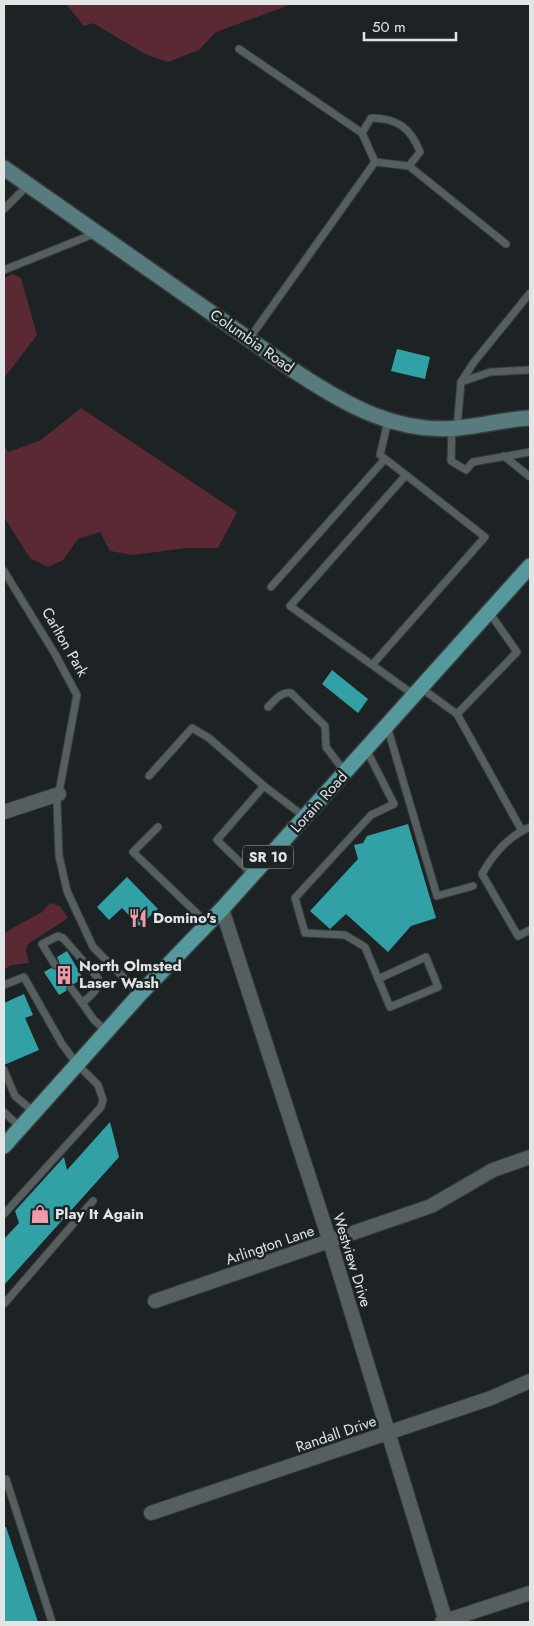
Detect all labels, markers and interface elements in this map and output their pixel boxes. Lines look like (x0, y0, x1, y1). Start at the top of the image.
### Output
scale bar (364, 10, 456, 42)
text: 50 m (372, 16, 406, 38)
street label: Columbia Road (206, 304, 298, 378)
street label: Carlton Park (36, 603, 94, 681)
street label: Lorain Road (285, 766, 353, 838)
road number: SR 10 (243, 846, 293, 869)
restaurant icon: Domino's (127, 907, 149, 929)
place label: Domino's (153, 907, 216, 929)
place label: North Olmsted Laser Wash (79, 955, 182, 994)
building icon: North Olmsted Laser Wash (53, 964, 75, 986)
shop icon: Play It Again (29, 1203, 51, 1225)
place label: Play It Again (55, 1203, 144, 1225)
street label: Westview Drive (327, 1210, 377, 1310)
street label: Arlington Lane (223, 1219, 318, 1270)
street label: Randall Drive (293, 1410, 380, 1458)

